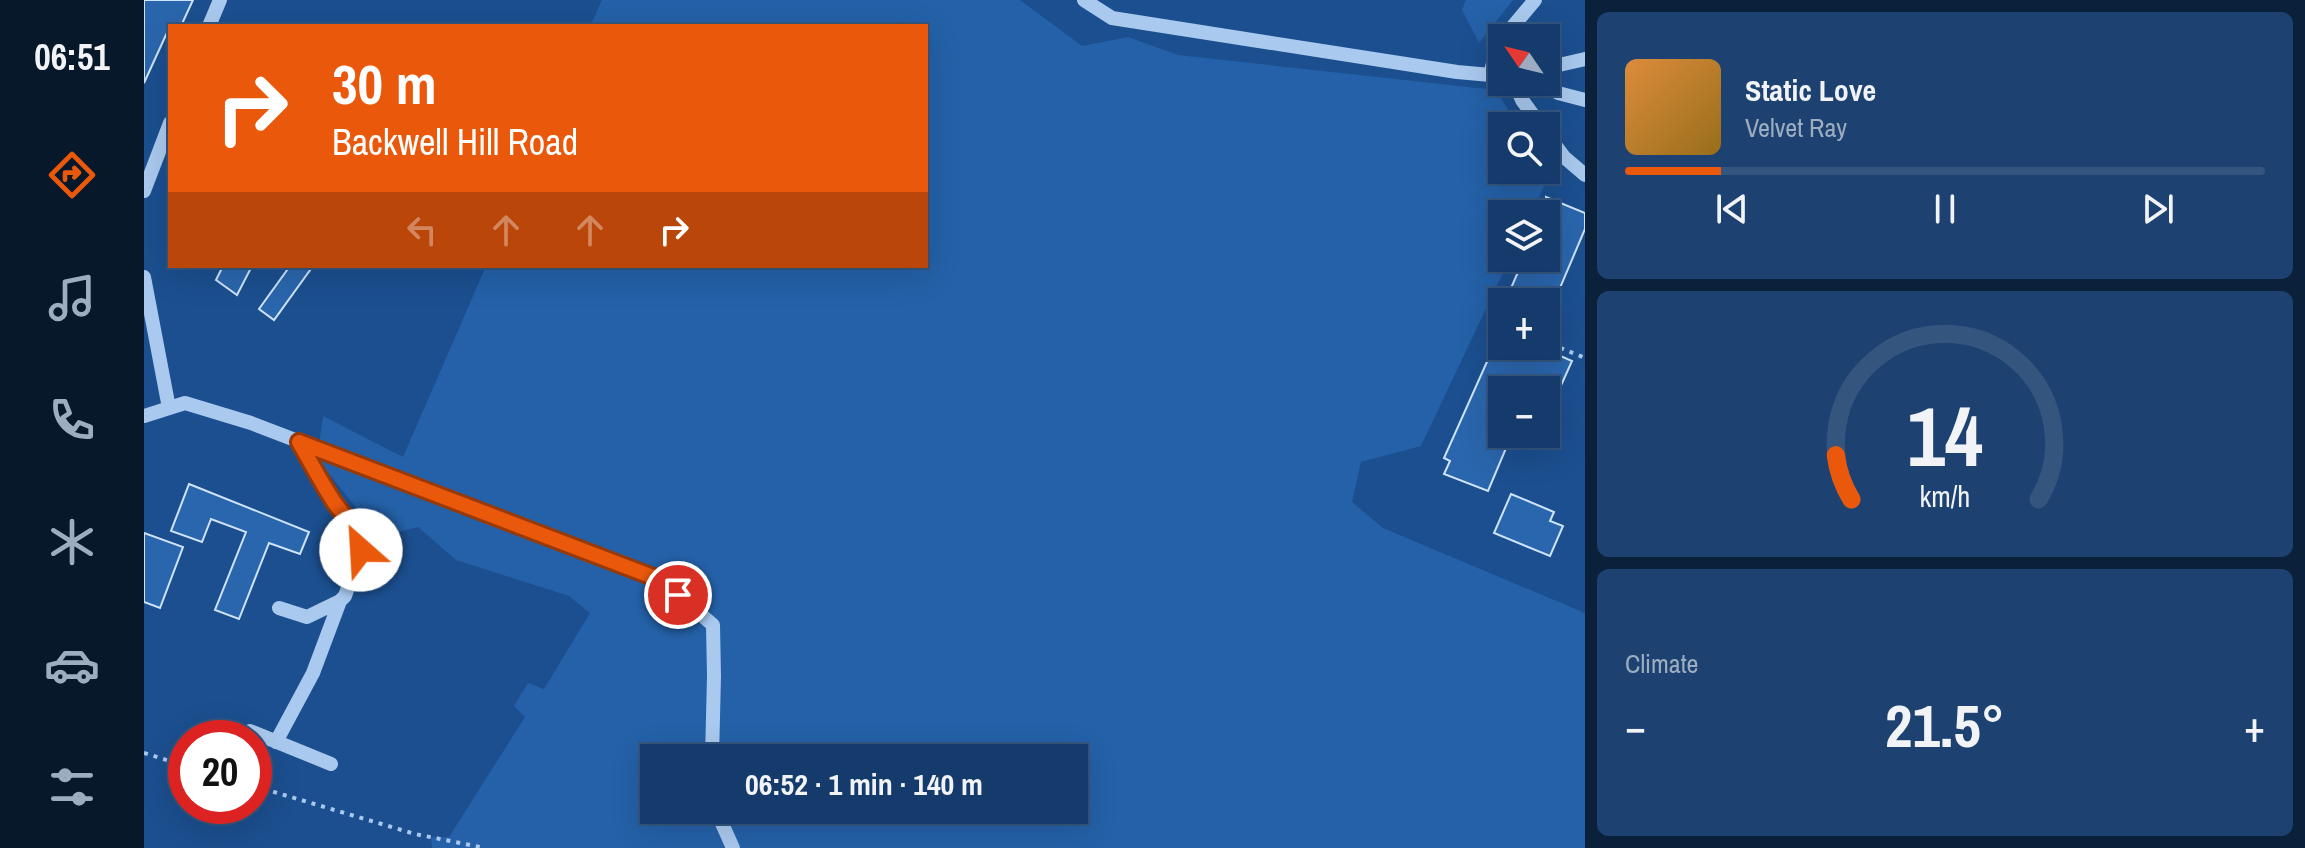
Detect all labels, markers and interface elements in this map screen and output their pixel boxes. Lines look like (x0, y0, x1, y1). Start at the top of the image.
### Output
north arrow (1488, 24, 1560, 96)
map controls (1488, 24, 1560, 448)
text: 06:51 (34, 33, 110, 81)
text: 30 m (332, 46, 437, 121)
icon: right (200, 56, 304, 160)
text: Static Love (1745, 70, 1876, 110)
text: Velvet Ray (1745, 110, 1847, 145)
button: search (1488, 112, 1560, 184)
text: Backwell Hill Road (332, 118, 578, 166)
icon: directions (44, 147, 100, 203)
icon: previous (1710, 187, 1754, 231)
icon: pause (1923, 187, 1967, 231)
icon: next (2136, 187, 2180, 231)
button: layers (1488, 200, 1560, 272)
icon: left (400, 208, 444, 252)
icon: ahead (484, 208, 528, 252)
icon: ahead (568, 208, 612, 252)
icon: right (652, 208, 696, 252)
icon: music (44, 270, 100, 326)
button: + (1488, 288, 1560, 360)
button: − (1488, 376, 1560, 448)
text: 14 (1907, 380, 1983, 492)
icon: phone (44, 392, 100, 448)
text: km/h (1920, 477, 1970, 516)
position arrow (319, 508, 403, 592)
icon: climate (44, 514, 100, 570)
pin (644, 561, 712, 629)
icon: arrive (656, 573, 700, 617)
icon: car (44, 637, 100, 693)
text: Climate (1625, 646, 1698, 681)
text: 21.5° (1885, 685, 2005, 766)
text: − (1625, 696, 1646, 756)
text: + (2244, 696, 2265, 756)
speed limit sign: 20 (168, 720, 272, 824)
icon: filters (44, 759, 100, 815)
text: 06:52 · 1 min · 140 m (745, 764, 983, 804)

